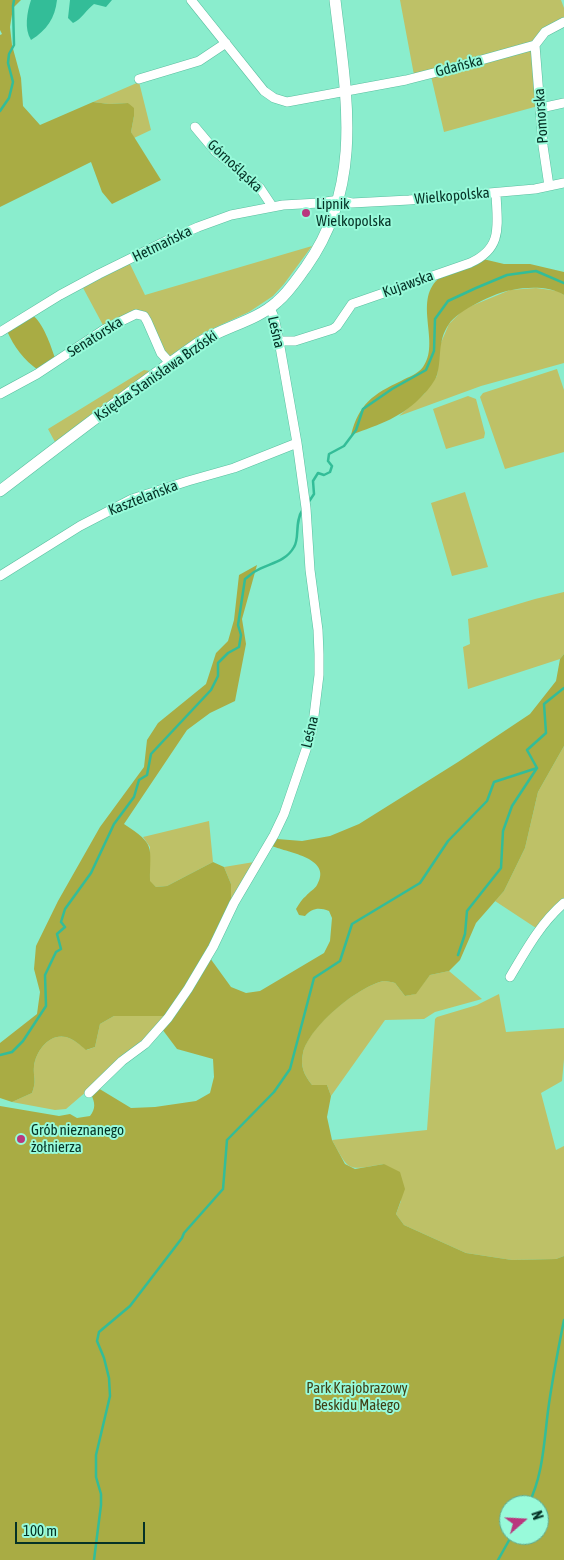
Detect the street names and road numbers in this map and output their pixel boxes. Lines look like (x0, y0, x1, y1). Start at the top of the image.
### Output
street label: Gdańska (433, 51, 485, 81)
street label: Pomorska (530, 88, 552, 144)
street label: Górnośląska (204, 136, 266, 196)
street label: Wielkopolska (414, 184, 490, 208)
street label: Hetmańska (129, 222, 195, 266)
street label: Kujawska (380, 267, 436, 301)
street label: Senatorska (64, 313, 126, 361)
street label: Leśna (264, 314, 288, 350)
street label: Księdza Stanisława Brzóski (91, 327, 221, 425)
street label: Kasztelańska (106, 477, 180, 519)
street label: Leśna (298, 714, 322, 750)

